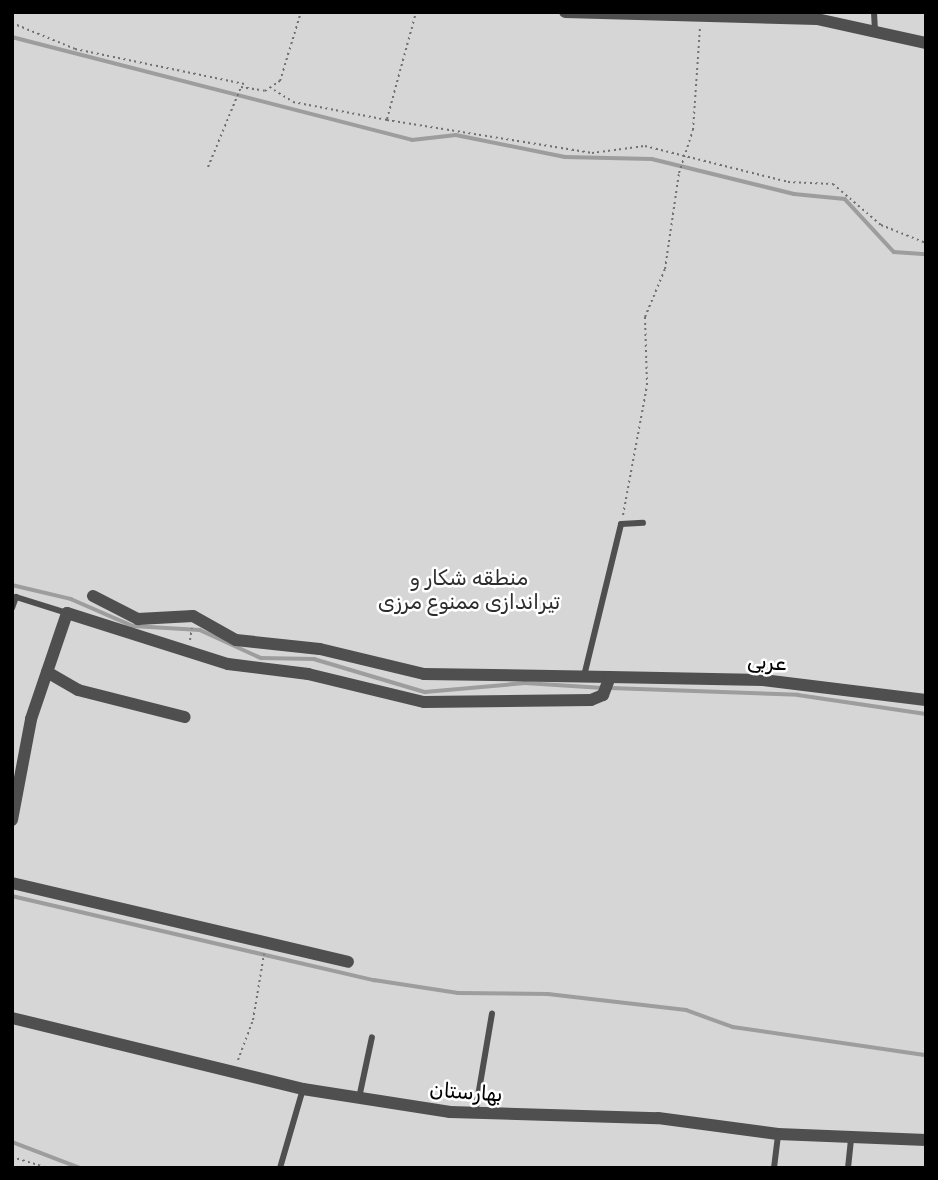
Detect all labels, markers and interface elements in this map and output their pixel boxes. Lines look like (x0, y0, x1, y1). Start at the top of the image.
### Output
park label: منطقه شکار و تیراندازی ممنوع مرزی (378, 565, 560, 615)
street label: عربی (746, 648, 788, 676)
street label: بهارستان (429, 1077, 503, 1107)

